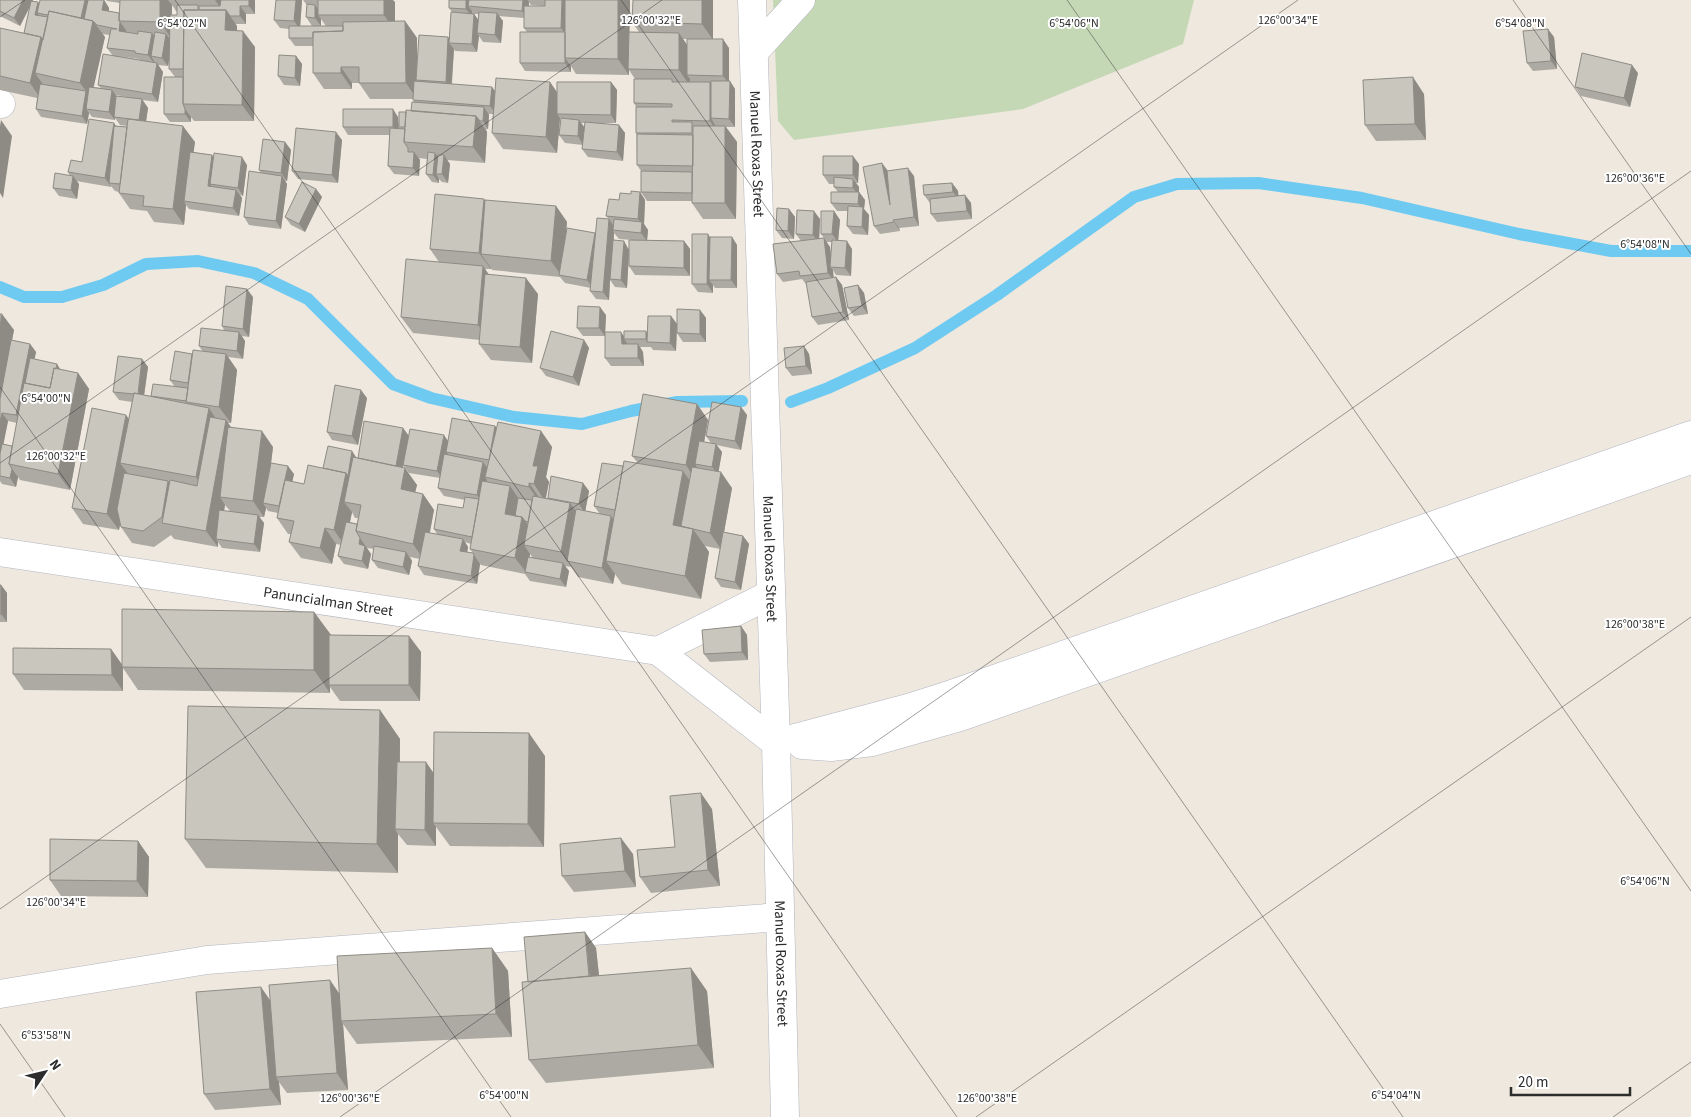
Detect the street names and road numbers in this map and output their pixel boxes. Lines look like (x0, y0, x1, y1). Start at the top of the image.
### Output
street label: Manuel Roxas Street (744, 90, 769, 217)
street label: Manuel Roxas Street (757, 495, 782, 622)
street label: Panuncialman Street (262, 582, 394, 622)
street label: Manuel Roxas Street (769, 900, 793, 1027)

